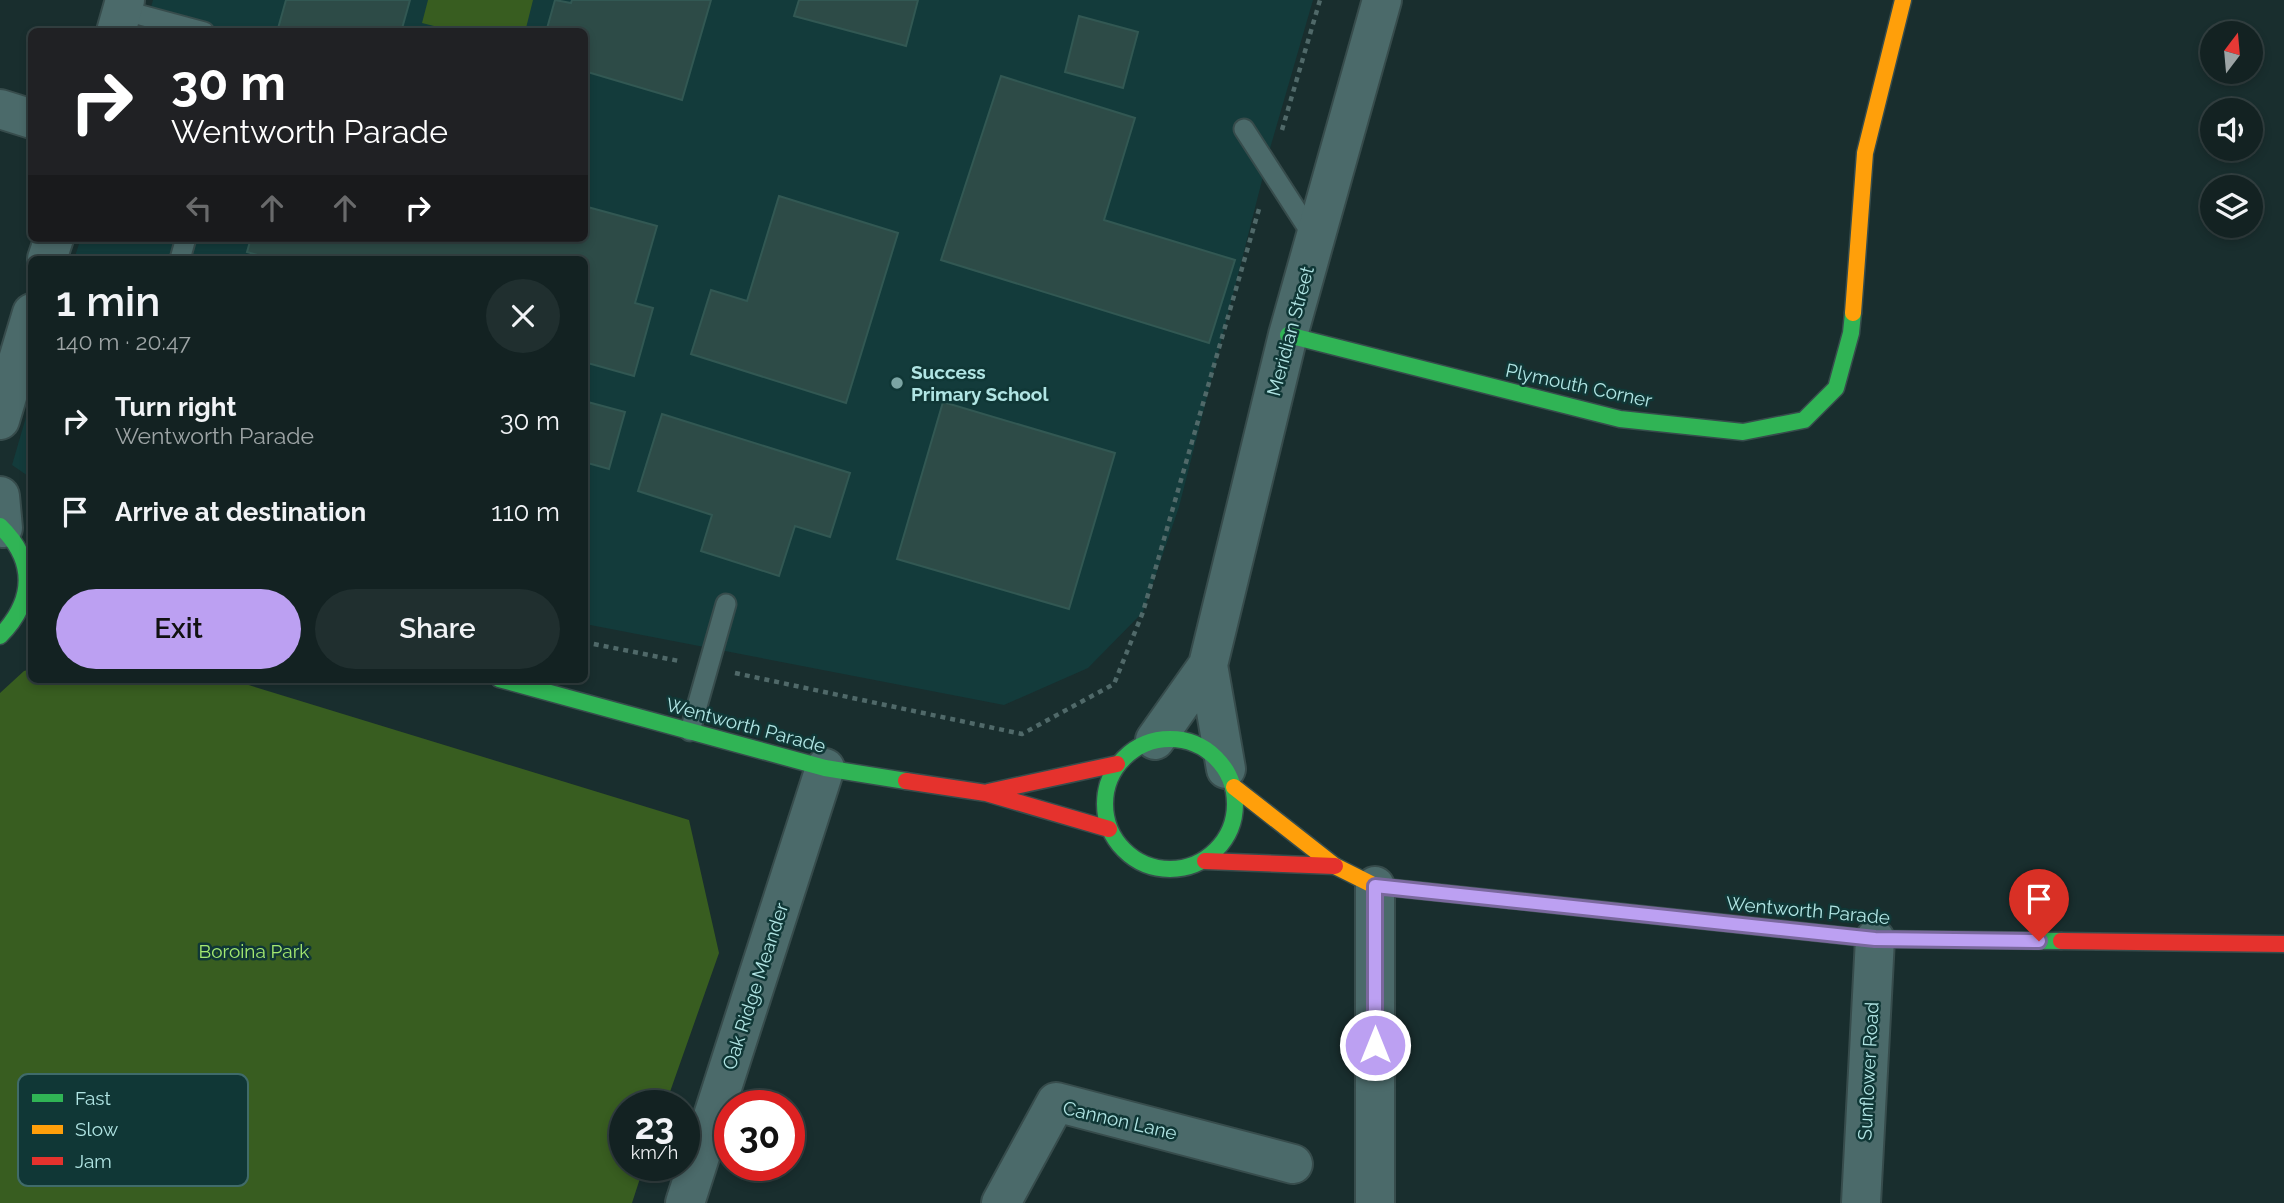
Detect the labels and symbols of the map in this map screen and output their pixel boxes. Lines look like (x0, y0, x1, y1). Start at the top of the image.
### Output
north arrow (2200, 21, 2263, 84)
street label: Meridian Street (1262, 263, 1318, 398)
street label: Plymouth Corner (1504, 359, 1655, 411)
place label: Success Primary School (911, 361, 1049, 405)
marker: Success Primary School (889, 375, 905, 391)
street label: Wentworth Parade (664, 693, 828, 757)
pin (2009, 869, 2069, 941)
street label: Wentworth Parade (1725, 892, 1891, 928)
street label: Oak Ridge Meander (718, 899, 792, 1072)
park label: Boroina Park (199, 940, 309, 962)
street label: Sunflower Road (1853, 1001, 1883, 1141)
position arrow (1338, 1008, 1412, 1082)
legend (18, 1074, 248, 1186)
text: Fast (75, 1087, 111, 1109)
speed limit sign: 30 (714, 1090, 805, 1181)
street label: Cannon Lane (1061, 1096, 1179, 1144)
text: Slow (75, 1118, 119, 1140)
text: Jam (75, 1150, 112, 1172)

